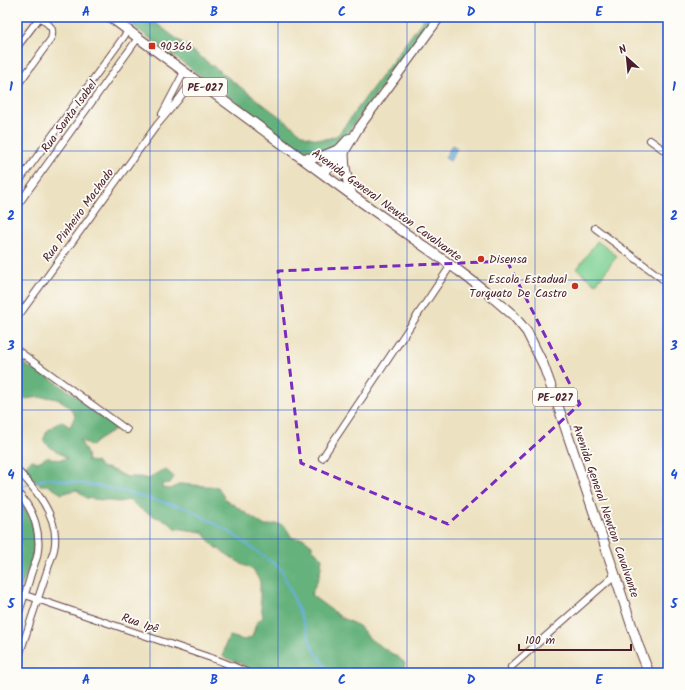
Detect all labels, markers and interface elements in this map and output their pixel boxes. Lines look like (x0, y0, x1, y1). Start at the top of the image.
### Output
text: A (82, 2, 90, 23)
text: B (210, 2, 218, 23)
text: C (338, 2, 346, 23)
text: D (467, 2, 476, 23)
text: E (595, 2, 603, 23)
place label: 90366 (160, 37, 192, 56)
north arrow (607, 38, 647, 78)
text: N (616, 40, 630, 60)
marker: 90366 (147, 41, 157, 51)
street label: Rua Santa Isabel (36, 76, 102, 157)
text: 1 (9, 77, 13, 98)
text: 1 (672, 77, 676, 98)
road number: PE-027 (183, 78, 227, 96)
street label: Avenida General Newton Cavalvante (308, 144, 466, 267)
street label: Rua Pinheiro Machado (38, 164, 119, 266)
text: 2 (7, 206, 15, 227)
text: 2 (670, 206, 678, 227)
place label: Disensa (489, 250, 528, 269)
marker: Disensa (476, 254, 486, 264)
place label: Escola Estadual Torquato De Castro (469, 270, 567, 303)
marker: Escola Estadual Torquato De Castro (570, 281, 580, 291)
text: 3 (6, 336, 15, 357)
text: 3 (669, 336, 678, 357)
road number: PE-027 (533, 388, 577, 406)
street label: Avenida General Newton Cavalvante (567, 422, 644, 601)
text: 4 (7, 465, 15, 486)
text: 4 (670, 465, 678, 486)
text: 5 (7, 594, 16, 615)
text: 5 (670, 594, 679, 615)
street label: Rua Ipê (119, 608, 162, 639)
scale bar (519, 626, 631, 652)
text: 100 m (525, 631, 556, 650)
text: A (82, 670, 90, 690)
text: B (210, 670, 218, 690)
text: C (338, 670, 346, 690)
text: D (467, 670, 476, 690)
text: E (595, 670, 603, 690)

